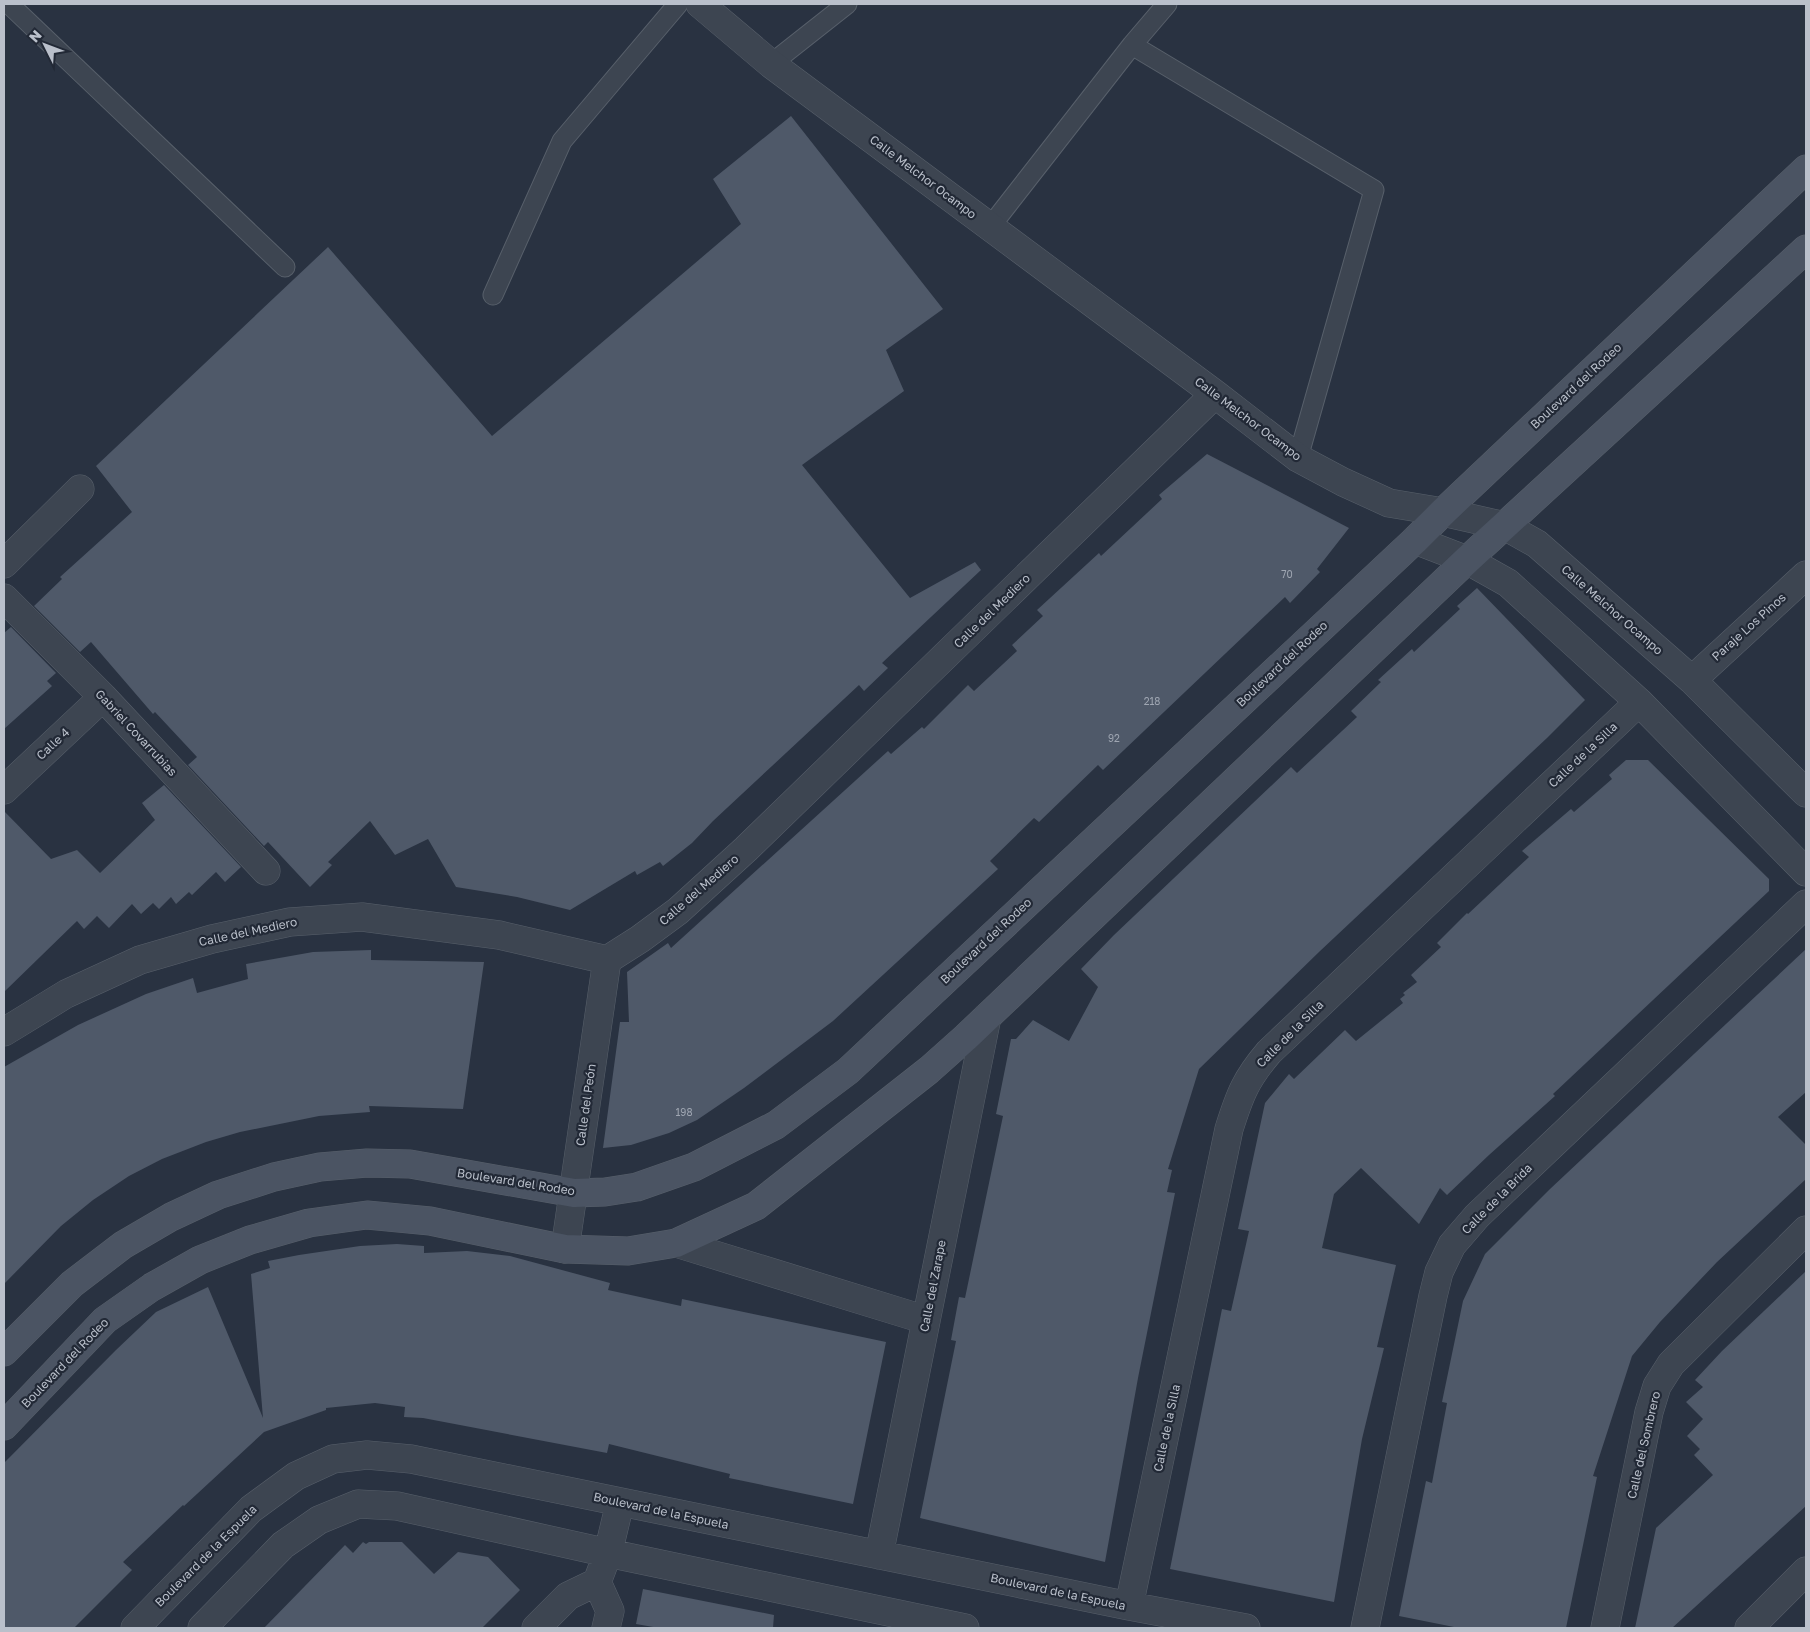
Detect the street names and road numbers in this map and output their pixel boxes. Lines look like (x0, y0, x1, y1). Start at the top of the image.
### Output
street label: Calle Melchor Ocampo (867, 132, 980, 222)
street label: Boulevard del Rodeo (1527, 340, 1624, 432)
street label: Calle Melchor Ocampo (1192, 374, 1305, 464)
street label: Calle Melchor Ocampo (1558, 561, 1666, 658)
street label: Calle del Mediero (950, 570, 1033, 651)
street label: Paraje Los Pinos (1709, 589, 1789, 664)
street label: Boulevard del Rodeo (1233, 618, 1330, 710)
street label: Gabriel Covarrubias (92, 686, 180, 779)
street label: Calle de la Silla (1545, 719, 1620, 790)
street label: Calle 4 (33, 725, 72, 763)
street label: Calle del Mediero (656, 851, 741, 928)
street label: Boulevard del Rodeo (937, 895, 1034, 987)
street label: Calle del Mediero (197, 914, 298, 949)
street label: Calle de la Silla (1253, 997, 1326, 1070)
street label: Calle del Peón (572, 1063, 599, 1147)
street label: Calle de la Brida (1458, 1160, 1535, 1237)
street label: Boulevard del Rodeo (456, 1165, 576, 1198)
street label: Calle del Zarape (916, 1239, 949, 1333)
street label: Boulevard del Rodeo (18, 1315, 111, 1411)
street label: Calle de la Silla (1150, 1383, 1183, 1473)
street label: Calle del Sombrero (1624, 1390, 1663, 1500)
street label: Boulevard de la Espuela (592, 1489, 730, 1532)
street label: Boulevard de la Espuela (152, 1502, 260, 1610)
street label: Boulevard de la Espuela (989, 1570, 1127, 1613)

